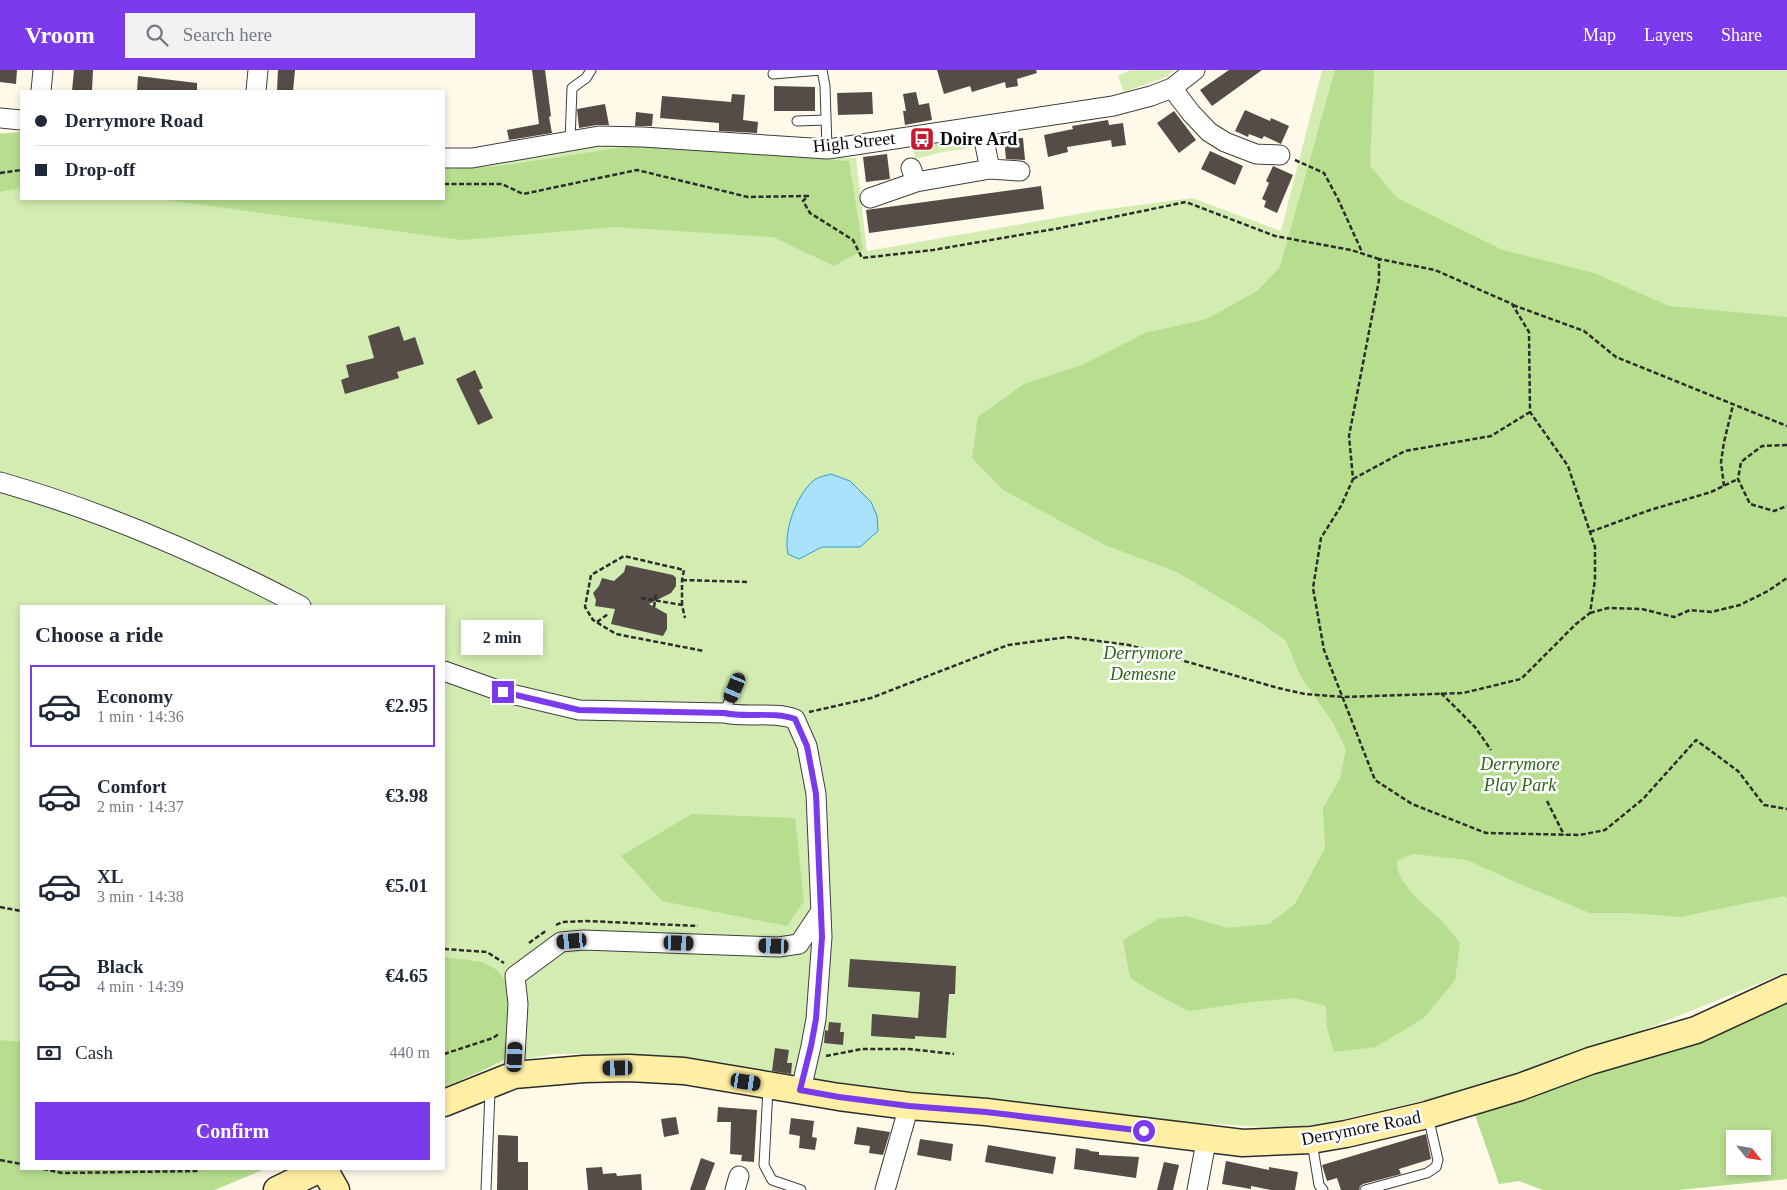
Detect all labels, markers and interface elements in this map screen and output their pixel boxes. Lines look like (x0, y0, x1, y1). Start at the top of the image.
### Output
search box (125, 13, 475, 58)
icon: search (143, 21, 171, 49)
text: Vroom (25, 22, 95, 48)
text: Search here (183, 24, 272, 45)
text: Map (1583, 25, 1616, 45)
text: Layers (1644, 25, 1693, 45)
text: Share (1721, 25, 1762, 45)
text: Derrymore Road (65, 110, 203, 131)
bus stop icon: Doire Ard (909, 126, 935, 152)
street label: High Street (812, 128, 896, 156)
place label: Doire Ard (940, 129, 1017, 149)
text: Drop-off (65, 159, 135, 180)
callout: 2 min (462, 620, 544, 654)
text: Choose a ride (35, 622, 163, 647)
text: 2 min (483, 629, 521, 646)
park label: Derrymore Demesne (1102, 643, 1183, 684)
car (722, 671, 747, 705)
route end (492, 681, 514, 703)
icon: car (37, 684, 82, 729)
text: Economy (97, 686, 173, 707)
text: €2.95 (385, 695, 428, 716)
text: 1 min · 14:36 (97, 708, 184, 725)
park label: Derrymore Play Park (1479, 754, 1560, 795)
icon: car (37, 774, 82, 819)
text: Comfort (97, 776, 167, 797)
text: €3.98 (385, 785, 428, 806)
text: 2 min · 14:37 (97, 798, 184, 815)
icon: car (37, 864, 82, 909)
text: XL (97, 866, 123, 887)
text: €5.01 (385, 875, 428, 896)
text: 3 min · 14:38 (97, 888, 184, 905)
car (556, 932, 587, 950)
car (663, 935, 694, 951)
car (758, 938, 789, 954)
icon: car (37, 954, 82, 999)
text: Black (97, 956, 143, 977)
text: €4.65 (385, 965, 428, 986)
text: 4 min · 14:39 (97, 978, 184, 995)
icon: cash (35, 1039, 63, 1067)
text: Cash (75, 1042, 113, 1063)
car (506, 1042, 523, 1072)
text: 440 m (390, 1044, 430, 1061)
car (602, 1060, 633, 1076)
car (730, 1072, 761, 1092)
button: Confirm (35, 1102, 430, 1160)
street label: Derrymore Road (1299, 1107, 1423, 1149)
route start (1133, 1120, 1155, 1142)
north arrow (1726, 1130, 1771, 1175)
map controls (1726, 1130, 1771, 1175)

